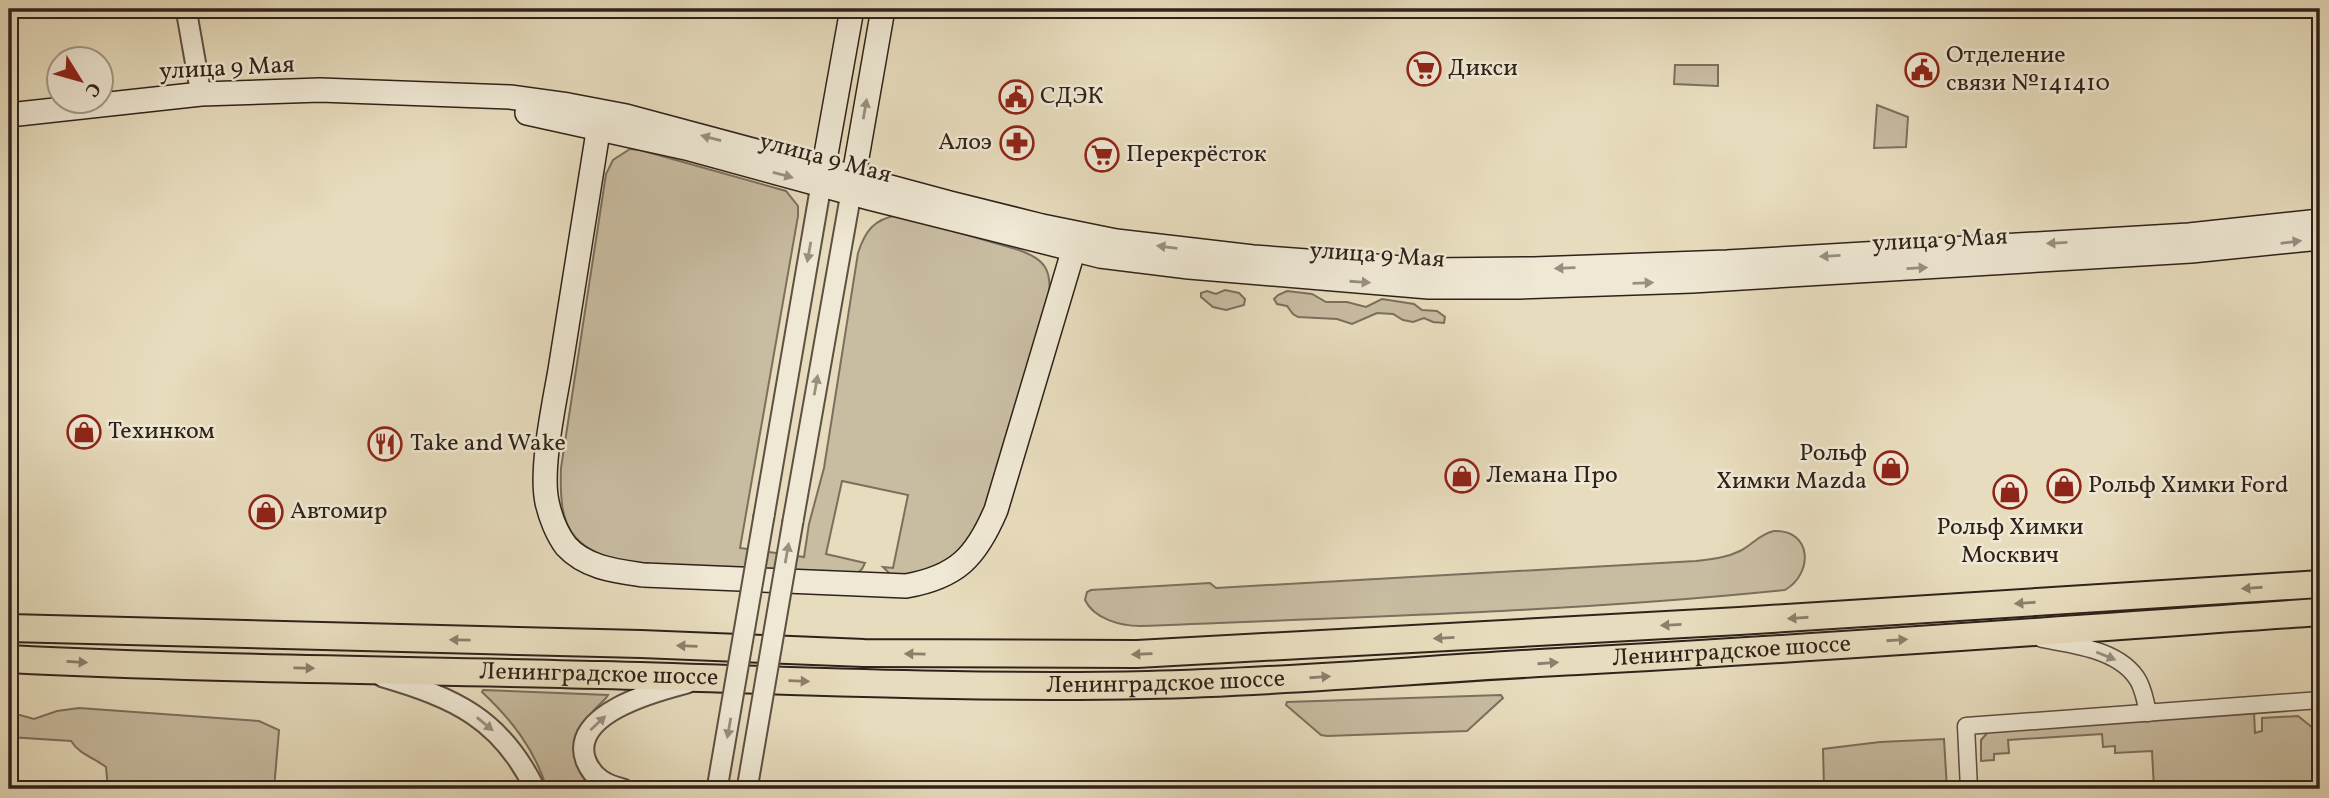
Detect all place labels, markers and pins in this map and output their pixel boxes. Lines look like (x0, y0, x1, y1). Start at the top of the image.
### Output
place label: Отделение связи №141410 (1946, 39, 2110, 101)
supermarket icon: Дикси (1405, 50, 1443, 88)
public building icon: Отделение связи №141410 (1903, 51, 1941, 89)
place label: Дикси (1448, 52, 1518, 86)
public building icon: СДЭК (997, 78, 1035, 116)
place label: СДЭК (1040, 80, 1104, 114)
pharmacy icon: Алоэ (998, 124, 1036, 162)
place label: Алоэ (938, 126, 992, 160)
supermarket icon: Перекрёсток (1083, 136, 1121, 174)
place label: Перекрёсток (1126, 138, 1267, 172)
shop icon: Техинком (65, 413, 103, 451)
place label: Техинком (108, 415, 215, 449)
restaurant icon: Take and Wake (366, 425, 404, 463)
place label: Take and Wake (410, 427, 566, 461)
place label: Рольф Химки Mazda (1716, 437, 1867, 499)
shop icon: Рольф Химки Mazda (1872, 449, 1910, 487)
shop icon: Лемана Про (1443, 457, 1481, 495)
place label: Лемана Про (1486, 459, 1618, 493)
shop icon: Рольф Химки Ford (2045, 467, 2083, 505)
place label: Рольф Химки Ford (2088, 469, 2288, 503)
shop icon: Рольф Химки Москвич (1991, 473, 2029, 511)
shop icon: Автомир (247, 493, 285, 531)
place label: Автомир (290, 495, 387, 529)
place label: Рольф Химки Москвич (1936, 511, 2084, 573)

